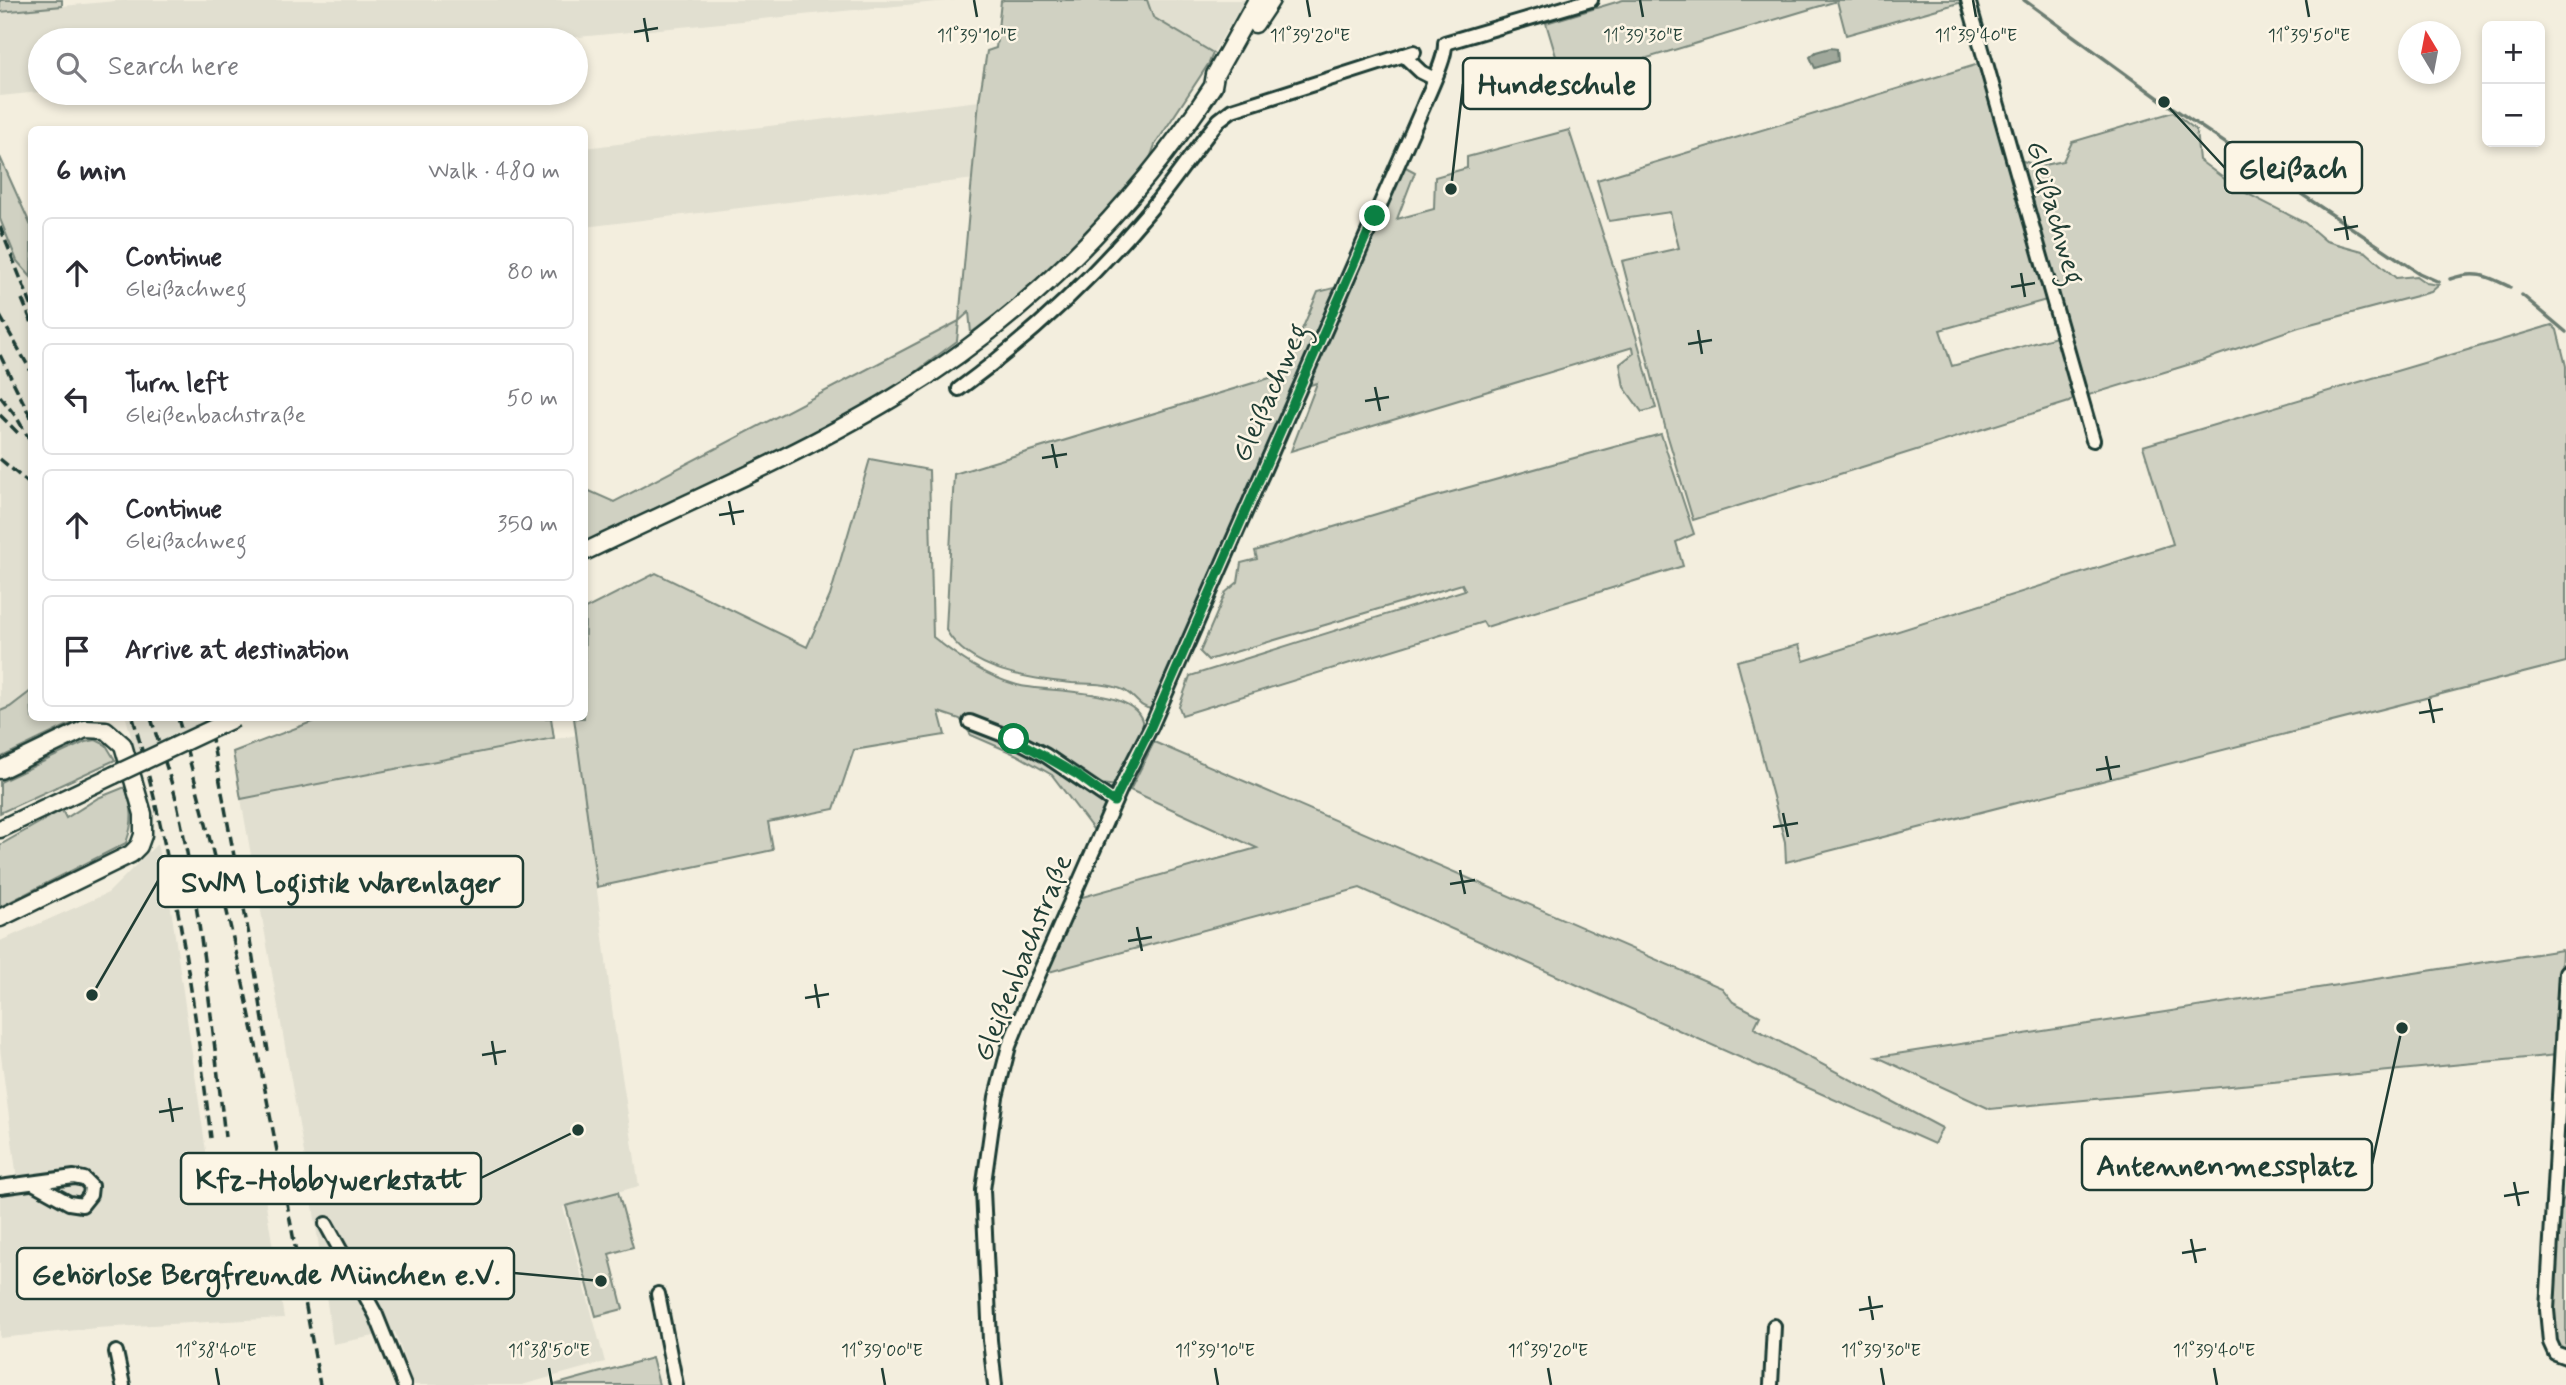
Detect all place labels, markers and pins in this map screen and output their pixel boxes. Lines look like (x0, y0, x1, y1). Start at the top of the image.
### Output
callout: Hundeschule (1463, 58, 1650, 109)
callout: Gleißach (2225, 142, 2362, 193)
callout: SWM Logistik Warenlager (158, 856, 523, 907)
callout: Antennenmessplatz (2082, 1139, 2372, 1190)
callout: Kfz-Hobbywerkstatt (181, 1153, 481, 1204)
callout: Gehörlose Bergfreunde München e.V. (17, 1248, 514, 1299)

